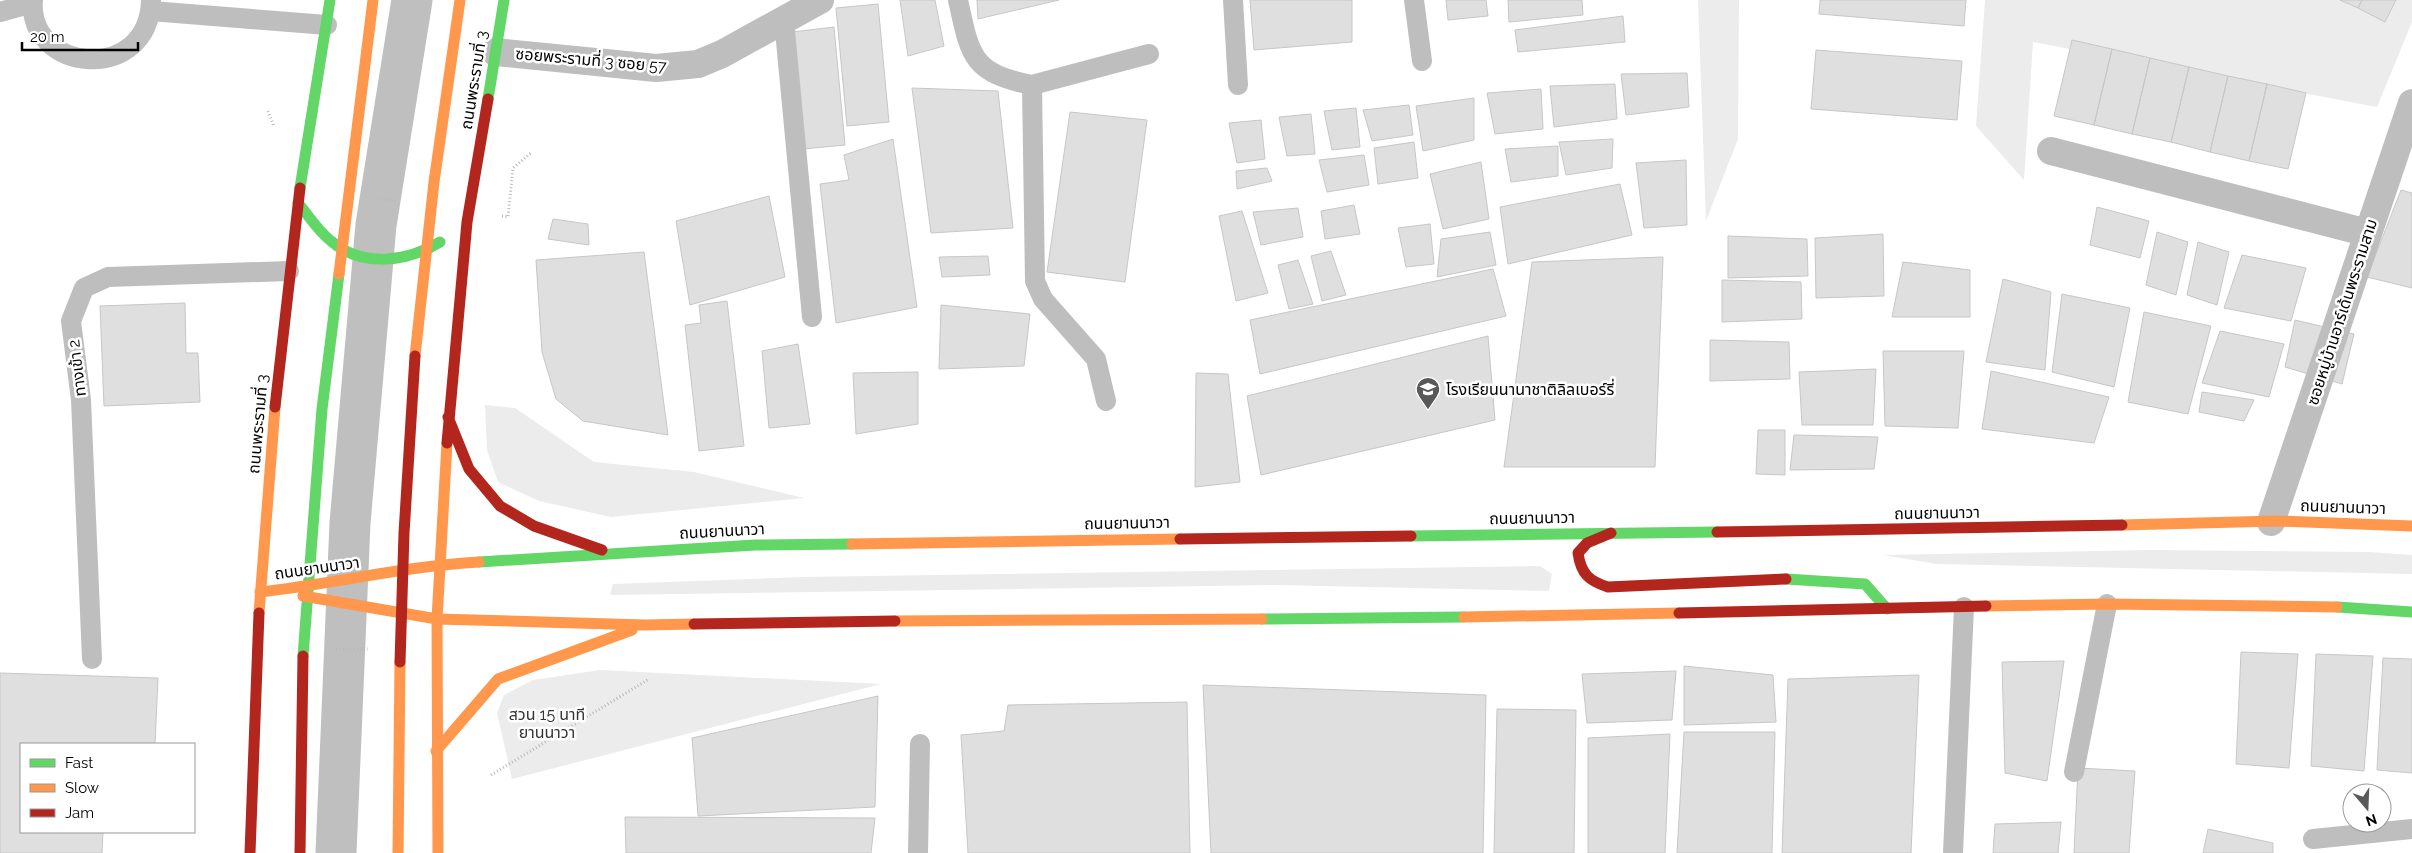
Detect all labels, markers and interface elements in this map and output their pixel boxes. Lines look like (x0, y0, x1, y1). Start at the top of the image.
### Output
scale bar (22, 20, 139, 52)
text: 20 m (30, 28, 65, 46)
street label: ถนนพระรามที่ 3 (455, 29, 491, 131)
street label: ซอยพระรามที่ 3 ซอย 57 (515, 42, 668, 76)
street label: ซอยหมู่บ้านอาร์เด้นพระรามสาม (2303, 217, 2381, 407)
street label: ทางเข้า 2 (64, 339, 90, 397)
street label: ถนนพระรามที่ 3 (242, 373, 272, 475)
school or university icon: โรงเรียนนานาชาติลิลเบอร์รี่ (1415, 376, 1441, 410)
place label: โรงเรียนนานาชาติลิลเบอร์รี่ (1446, 378, 1614, 399)
street label: ถนนยานนาวา (2300, 496, 2386, 518)
street label: ถนนยานนาวา (1894, 503, 1980, 523)
street label: ถนนยานนาวา (1489, 508, 1575, 528)
street label: ถนนยานนาวา (1084, 513, 1170, 533)
street label: ถนนยานนาวา (679, 519, 765, 543)
street label: ถนนยานนาวา (273, 553, 361, 583)
park label: สวน 15 นาที ยานนาวา (509, 705, 585, 742)
legend (20, 743, 195, 833)
text: Fast (65, 754, 93, 772)
text: Slow (65, 779, 99, 797)
north arrow (2342, 783, 2392, 833)
text: Jam (65, 804, 94, 822)
text: N (2364, 811, 2379, 830)

